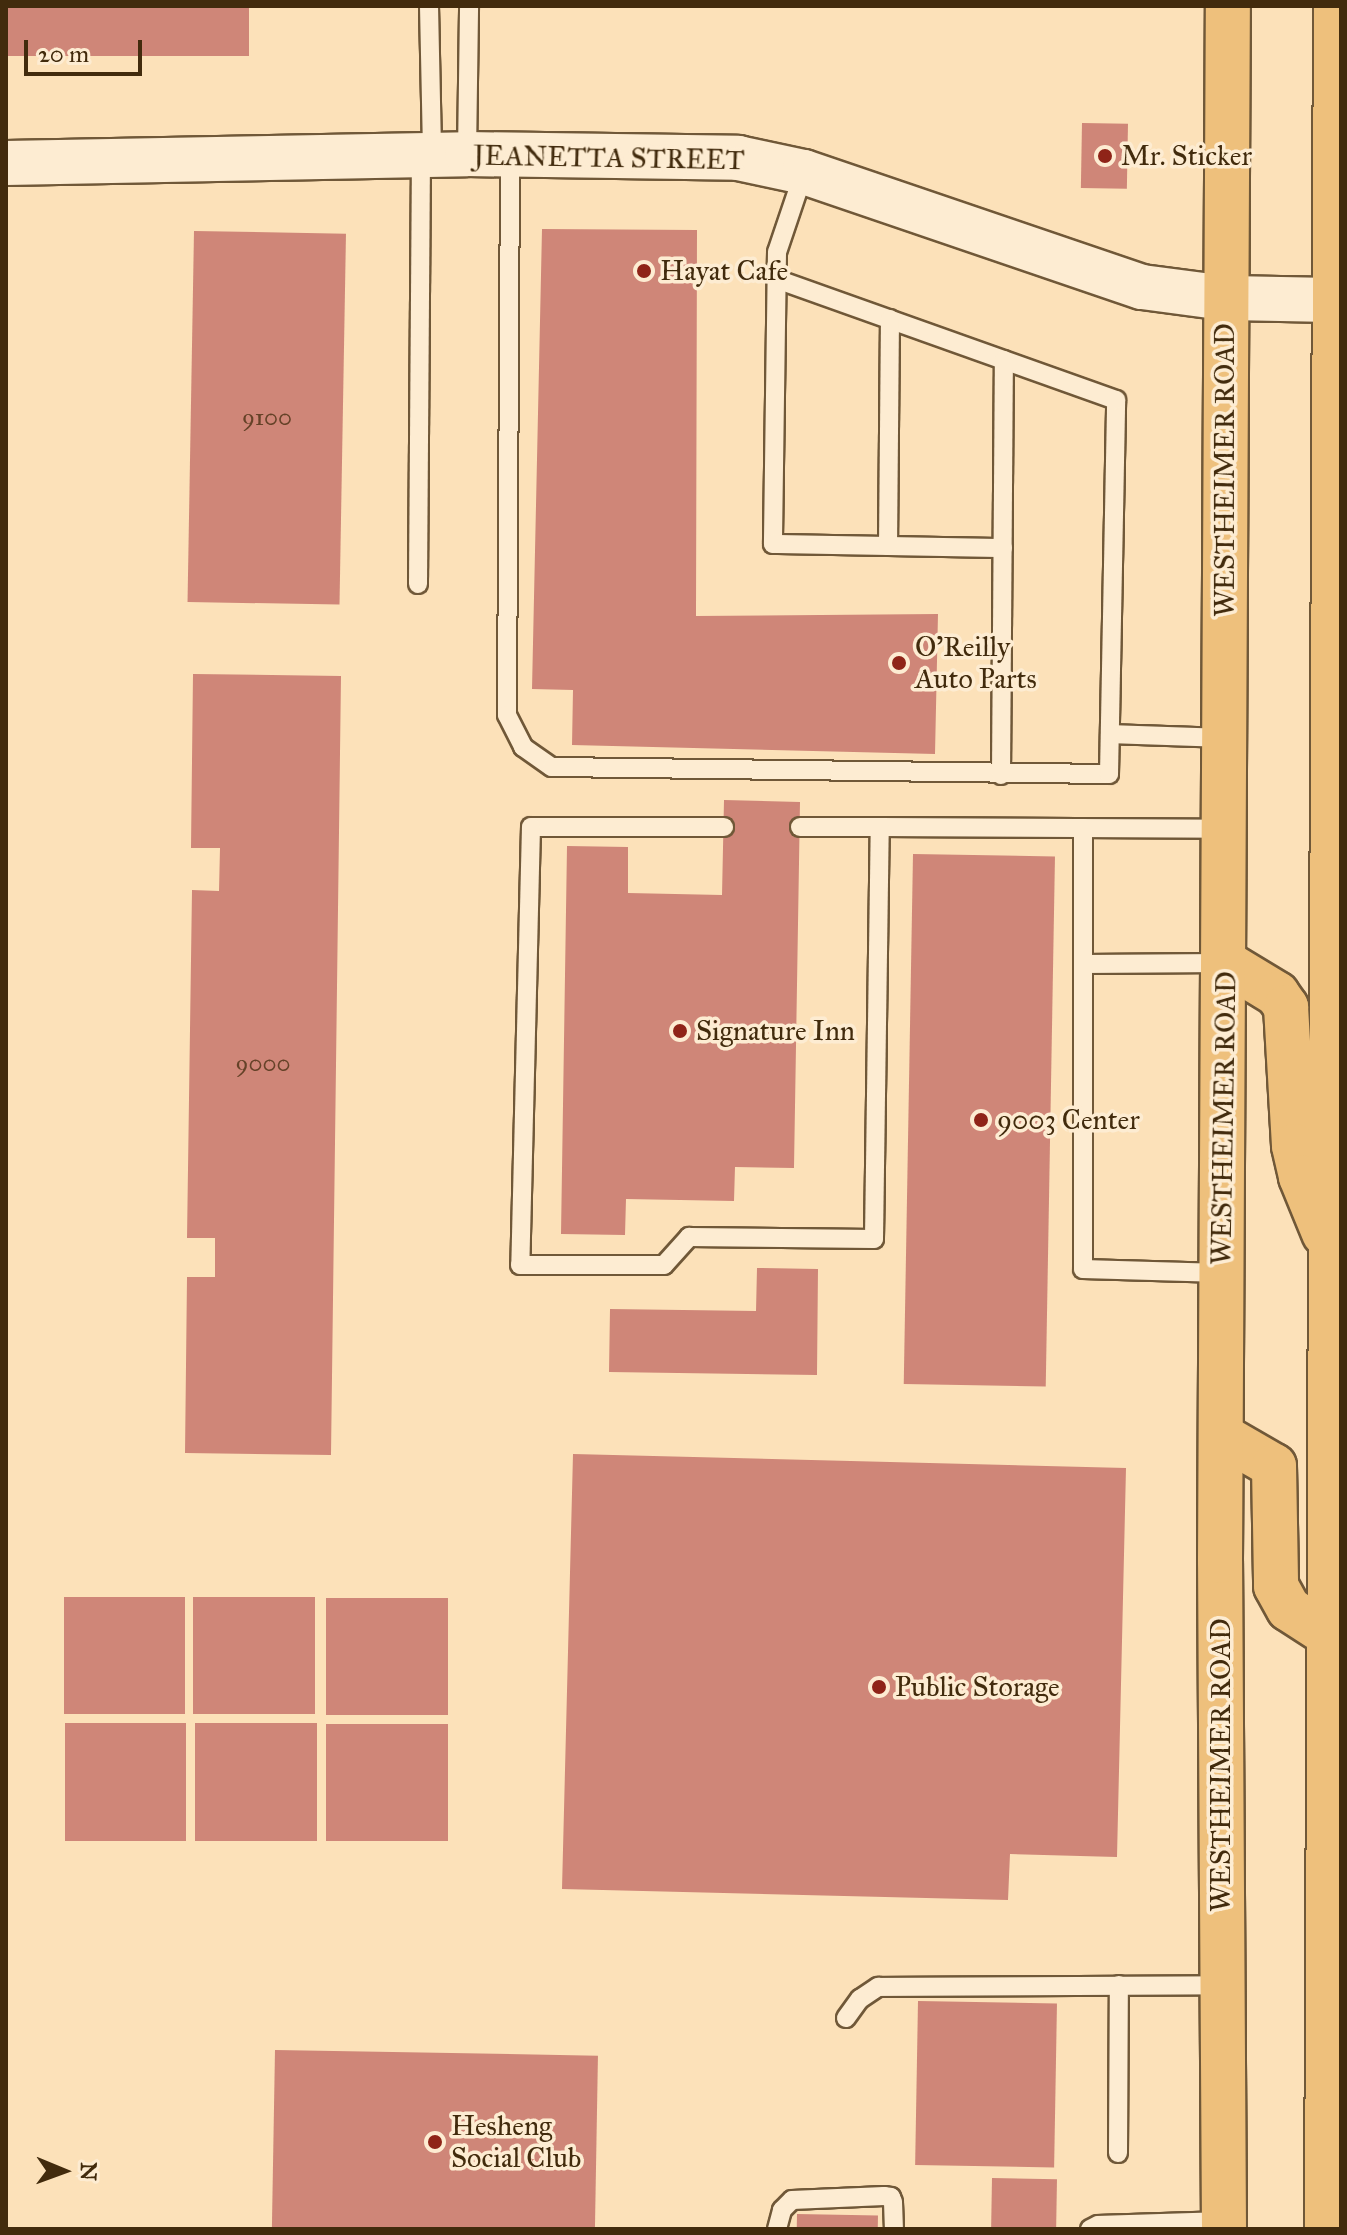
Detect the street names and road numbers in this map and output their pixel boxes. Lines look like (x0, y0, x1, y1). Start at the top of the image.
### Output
street label: JEANETTA STREET (473, 139, 745, 177)
street label: WESTHEIMER ROAD (1208, 323, 1242, 617)
street label: WESTHEIMER ROAD (1205, 971, 1243, 1265)
street label: WESTHEIMER ROAD (1204, 1618, 1238, 1912)

